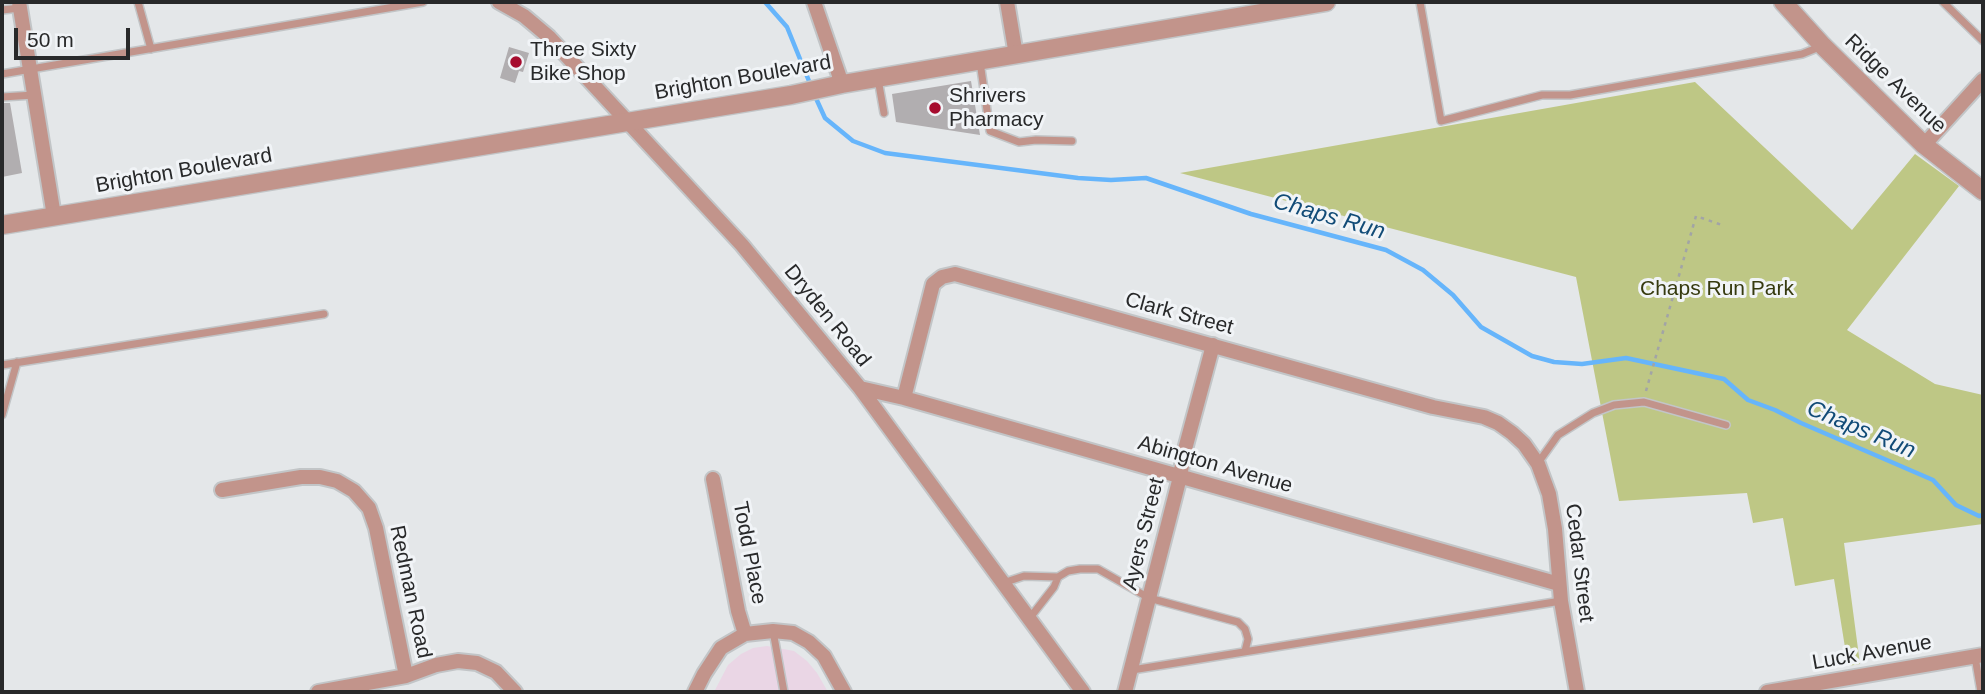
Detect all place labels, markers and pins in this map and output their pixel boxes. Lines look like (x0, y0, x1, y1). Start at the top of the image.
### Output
place label: Three Sixty Bike Shop (530, 37, 636, 87)
marker: Three Sixty Bike Shop (508, 54, 524, 70)
place label: Shrivers Pharmacy (949, 83, 1044, 133)
marker: Shrivers Pharmacy (927, 100, 943, 116)

